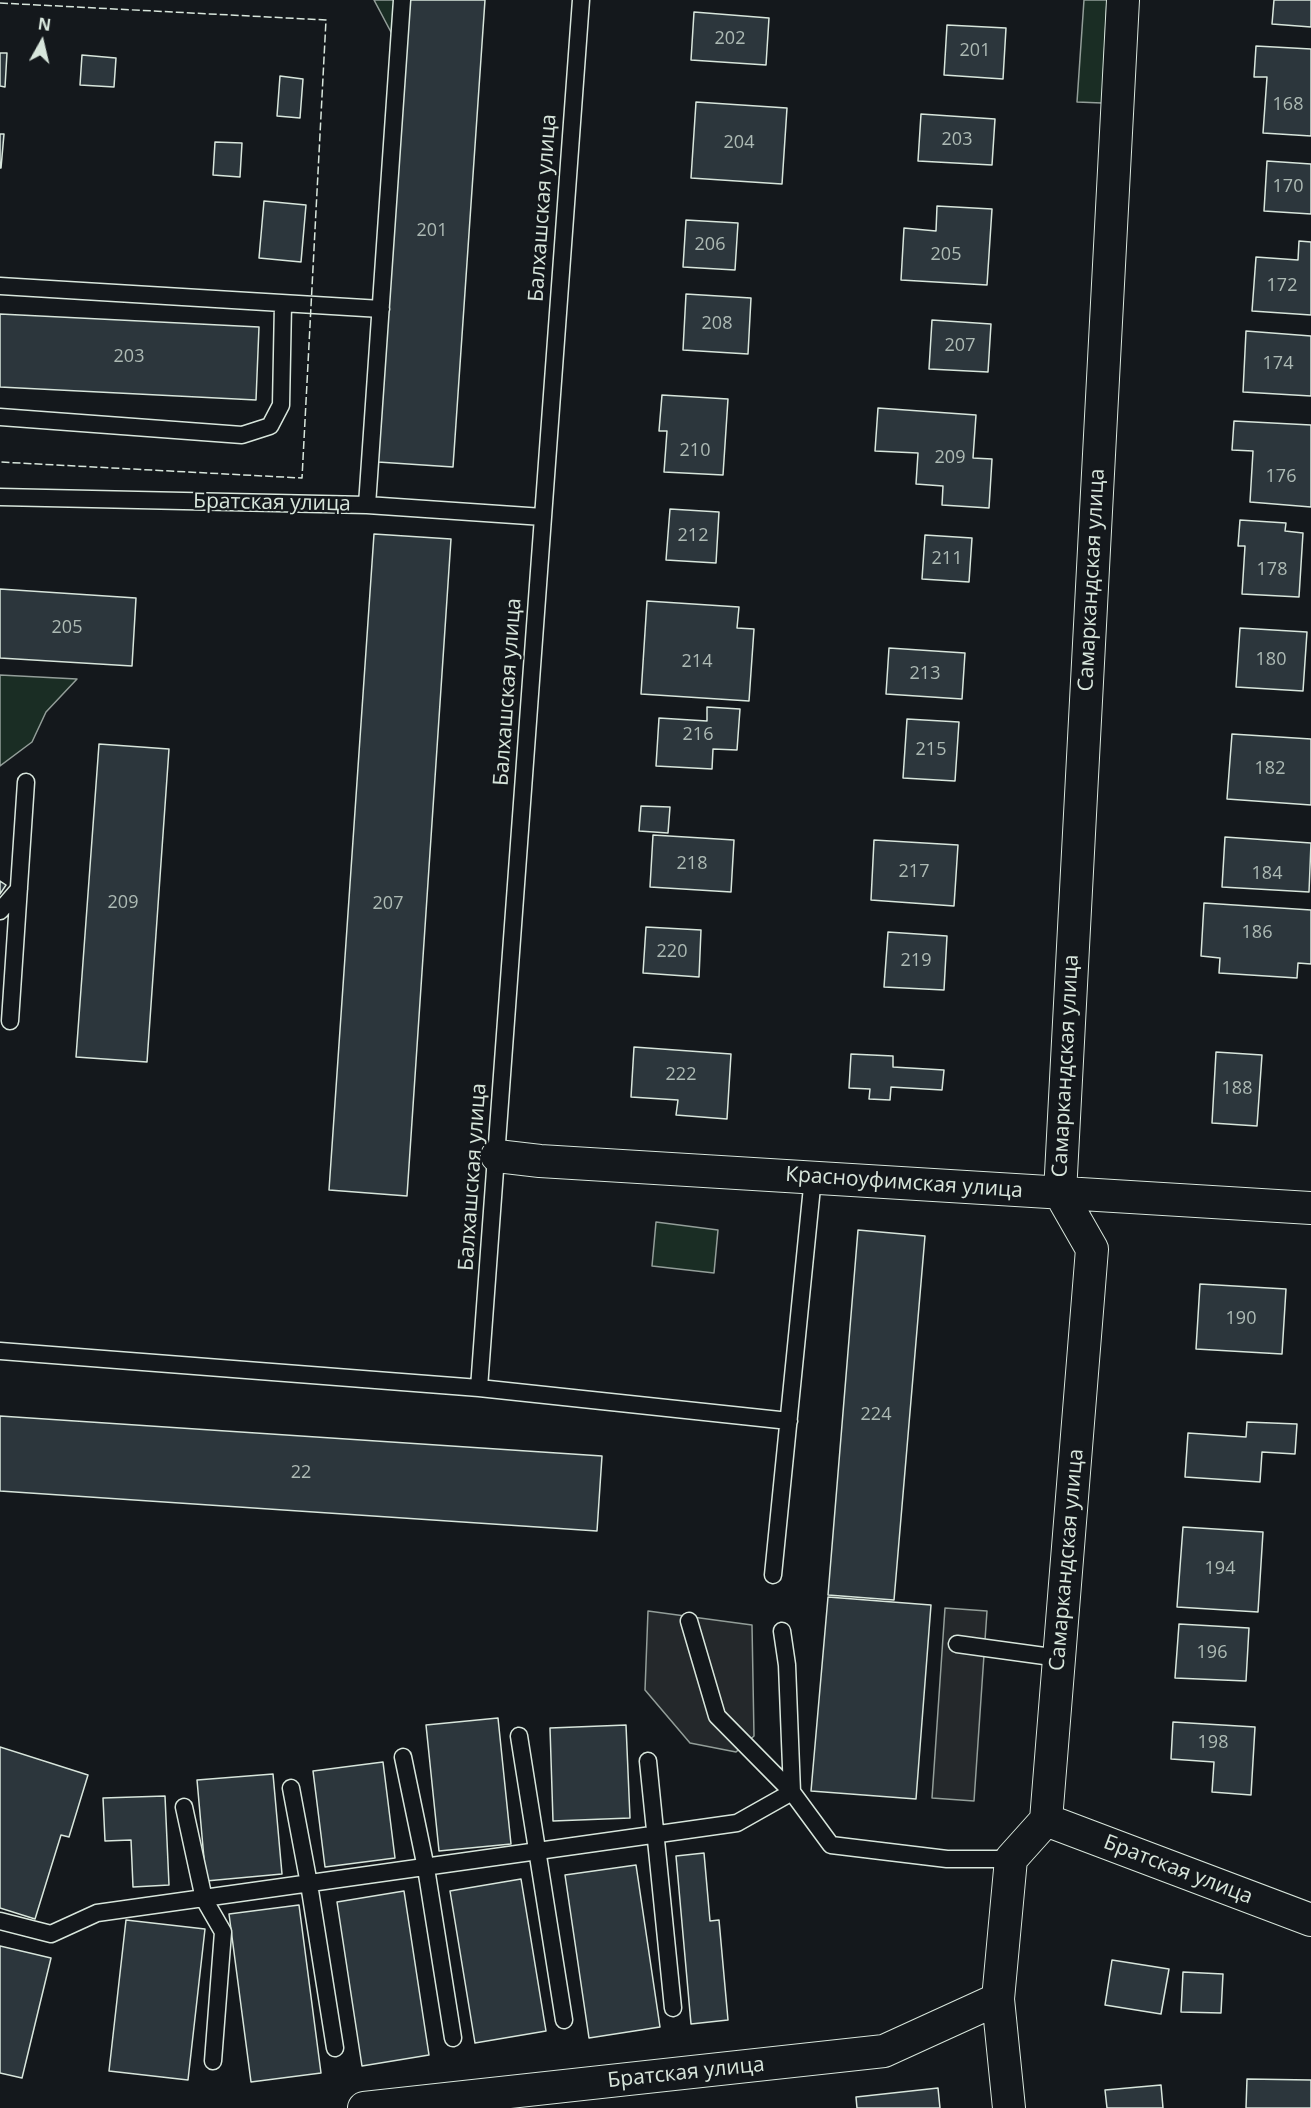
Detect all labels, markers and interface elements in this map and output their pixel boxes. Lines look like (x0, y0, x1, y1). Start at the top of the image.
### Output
north arrow (12, 12, 72, 72)
text: N (37, 12, 52, 36)
house number: 202 (715, 28, 745, 50)
house number: 201 (960, 40, 990, 62)
house number: 168 (1273, 94, 1303, 116)
street label: Балхашская улица (524, 113, 562, 303)
house number: 203 (942, 129, 972, 151)
house number: 204 (724, 132, 754, 154)
house number: 170 (1273, 176, 1303, 198)
house number: 201 (417, 220, 447, 242)
house number: 206 (695, 234, 725, 256)
house number: 205 (931, 244, 961, 266)
house number: 172 (1267, 275, 1297, 297)
house number: 208 (702, 313, 732, 335)
house number: 207 (945, 335, 975, 357)
house number: 203 (114, 346, 144, 368)
house number: 174 (1263, 353, 1293, 375)
house number: 210 (680, 440, 710, 462)
house number: 209 (935, 447, 965, 469)
house number: 176 (1266, 466, 1296, 488)
street label: Самаркандская улица (1074, 468, 1110, 692)
street label: Братская улица (193, 489, 351, 517)
house number: 212 (678, 525, 708, 547)
house number: 211 (932, 548, 962, 570)
house number: 178 (1257, 559, 1287, 581)
street label: Балхашская улица (489, 597, 527, 787)
house number: 205 (52, 617, 82, 639)
house number: 180 (1256, 649, 1286, 671)
house number: 214 (682, 651, 712, 673)
house number: 213 (910, 663, 940, 685)
house number: 216 (683, 724, 713, 746)
house number: 215 (916, 739, 946, 761)
house number: 182 (1255, 758, 1285, 780)
house number: 218 (677, 853, 707, 875)
house number: 217 (899, 861, 929, 883)
house number: 184 (1252, 863, 1282, 885)
house number: 209 (108, 892, 138, 914)
house number: 207 (373, 893, 403, 915)
house number: 186 (1242, 922, 1272, 944)
house number: 220 (657, 941, 687, 963)
house number: 219 (901, 950, 931, 972)
street label: Самаркандская улица (1048, 954, 1084, 1178)
house number: 222 (666, 1064, 696, 1086)
house number: 188 (1222, 1078, 1252, 1100)
street label: Балхашская улица (454, 1082, 492, 1272)
street label: Красноуфимская улица (784, 1162, 1024, 1204)
house number: 190 (1226, 1308, 1256, 1330)
house number: 224 (861, 1404, 891, 1426)
street label: Самаркандская улица (1045, 1448, 1089, 1672)
house number: 22 (291, 1462, 311, 1484)
house number: 194 (1205, 1558, 1235, 1580)
house number: 196 (1197, 1642, 1227, 1664)
house number: 198 (1198, 1732, 1228, 1754)
street label: Братская улица (1100, 1830, 1256, 1910)
street label: Братская улица (606, 2052, 766, 2094)

